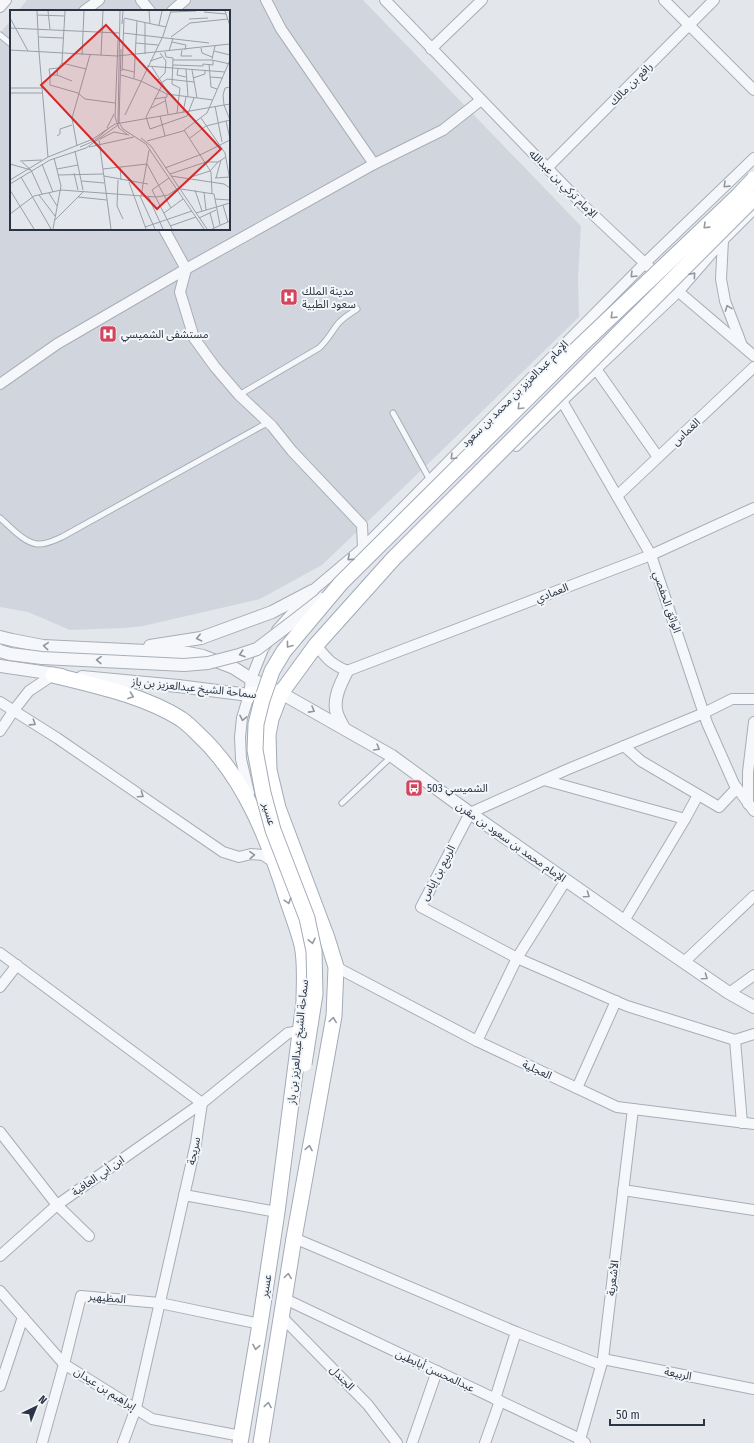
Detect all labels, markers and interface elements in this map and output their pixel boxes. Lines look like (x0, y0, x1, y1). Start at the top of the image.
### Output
inset map (10, 10, 230, 230)
street label: رافع بن مالك (607, 60, 656, 109)
street label: الإمام تركي بن عبدالله (524, 147, 600, 223)
one-way arrow (723, 180, 731, 188)
one-way arrow (703, 221, 711, 229)
one-way arrow (630, 270, 638, 278)
one-way arrow (688, 272, 695, 280)
place label: مدينة الملك سعود الطبية (302, 285, 356, 311)
hospital icon: مدينة الملك سعود الطبية (279, 287, 299, 307)
one-way arrow (724, 304, 732, 311)
one-way arrow (610, 311, 618, 318)
hospital icon: مستشفى الشميسي (98, 324, 118, 344)
place label: مستشفى الشميسي (121, 328, 209, 343)
street label: الإمام عبدالعزيز بن محمد بن سعود (459, 338, 572, 451)
one-way arrow (517, 402, 525, 409)
street label: الغماس (669, 416, 703, 448)
one-way arrow (450, 452, 458, 460)
one-way arrow (348, 554, 355, 561)
street label: الواثق الحفصي (648, 569, 684, 635)
street label: العمادي (534, 581, 571, 608)
one-way arrow (195, 634, 202, 642)
one-way arrow (287, 640, 294, 647)
one-way arrow (43, 641, 49, 650)
one-way arrow (238, 649, 245, 658)
one-way arrow (96, 656, 102, 665)
street label: سماحة الشيخ عبدالعزيز بن باز (130, 675, 258, 702)
one-way arrow (127, 692, 134, 700)
one-way arrow (308, 706, 315, 713)
one-way arrow (239, 715, 247, 721)
one-way arrow (29, 718, 36, 725)
one-way arrow (373, 743, 380, 750)
bus stop icon: الشميسي 503 (404, 778, 424, 798)
place label: الشميسي 503 (427, 782, 488, 797)
one-way arrow (137, 790, 144, 798)
street label: الإمام محمد بن سعود بن مقرن (453, 799, 568, 886)
street label: عسير (259, 800, 279, 827)
street label: الربيع بن إياس (418, 843, 459, 903)
one-way arrow (249, 851, 255, 860)
one-way arrow (582, 890, 589, 897)
one-way arrow (283, 897, 292, 904)
one-way arrow (307, 937, 315, 944)
one-way arrow (701, 972, 708, 980)
street label: سماحة الشيخ عبدالعزيز بن باز (285, 978, 312, 1106)
one-way arrow (328, 1017, 337, 1023)
street label: العجلية (520, 1058, 554, 1082)
street label: سريحة (185, 1135, 203, 1166)
one-way arrow (304, 1145, 313, 1151)
street label: ابن أبي العافية (69, 1153, 128, 1201)
street label: الأشعرية (604, 1259, 622, 1297)
street label: عسير (258, 1273, 274, 1300)
one-way arrow (283, 1273, 292, 1279)
street label: المظيهير (87, 1290, 126, 1306)
one-way arrow (252, 1344, 261, 1351)
street label: عبدالمحسن أبابطين (393, 1347, 477, 1395)
street label: الجندل (327, 1363, 357, 1393)
street label: إبراهيم بن عيدان (71, 1365, 139, 1415)
street label: الربيعة (663, 1365, 693, 1383)
north arrow (16, 1387, 56, 1427)
text: N (36, 1393, 49, 1407)
one-way arrow (263, 1401, 271, 1408)
scale bar (610, 1401, 704, 1427)
text: 50 m (616, 1408, 640, 1422)

